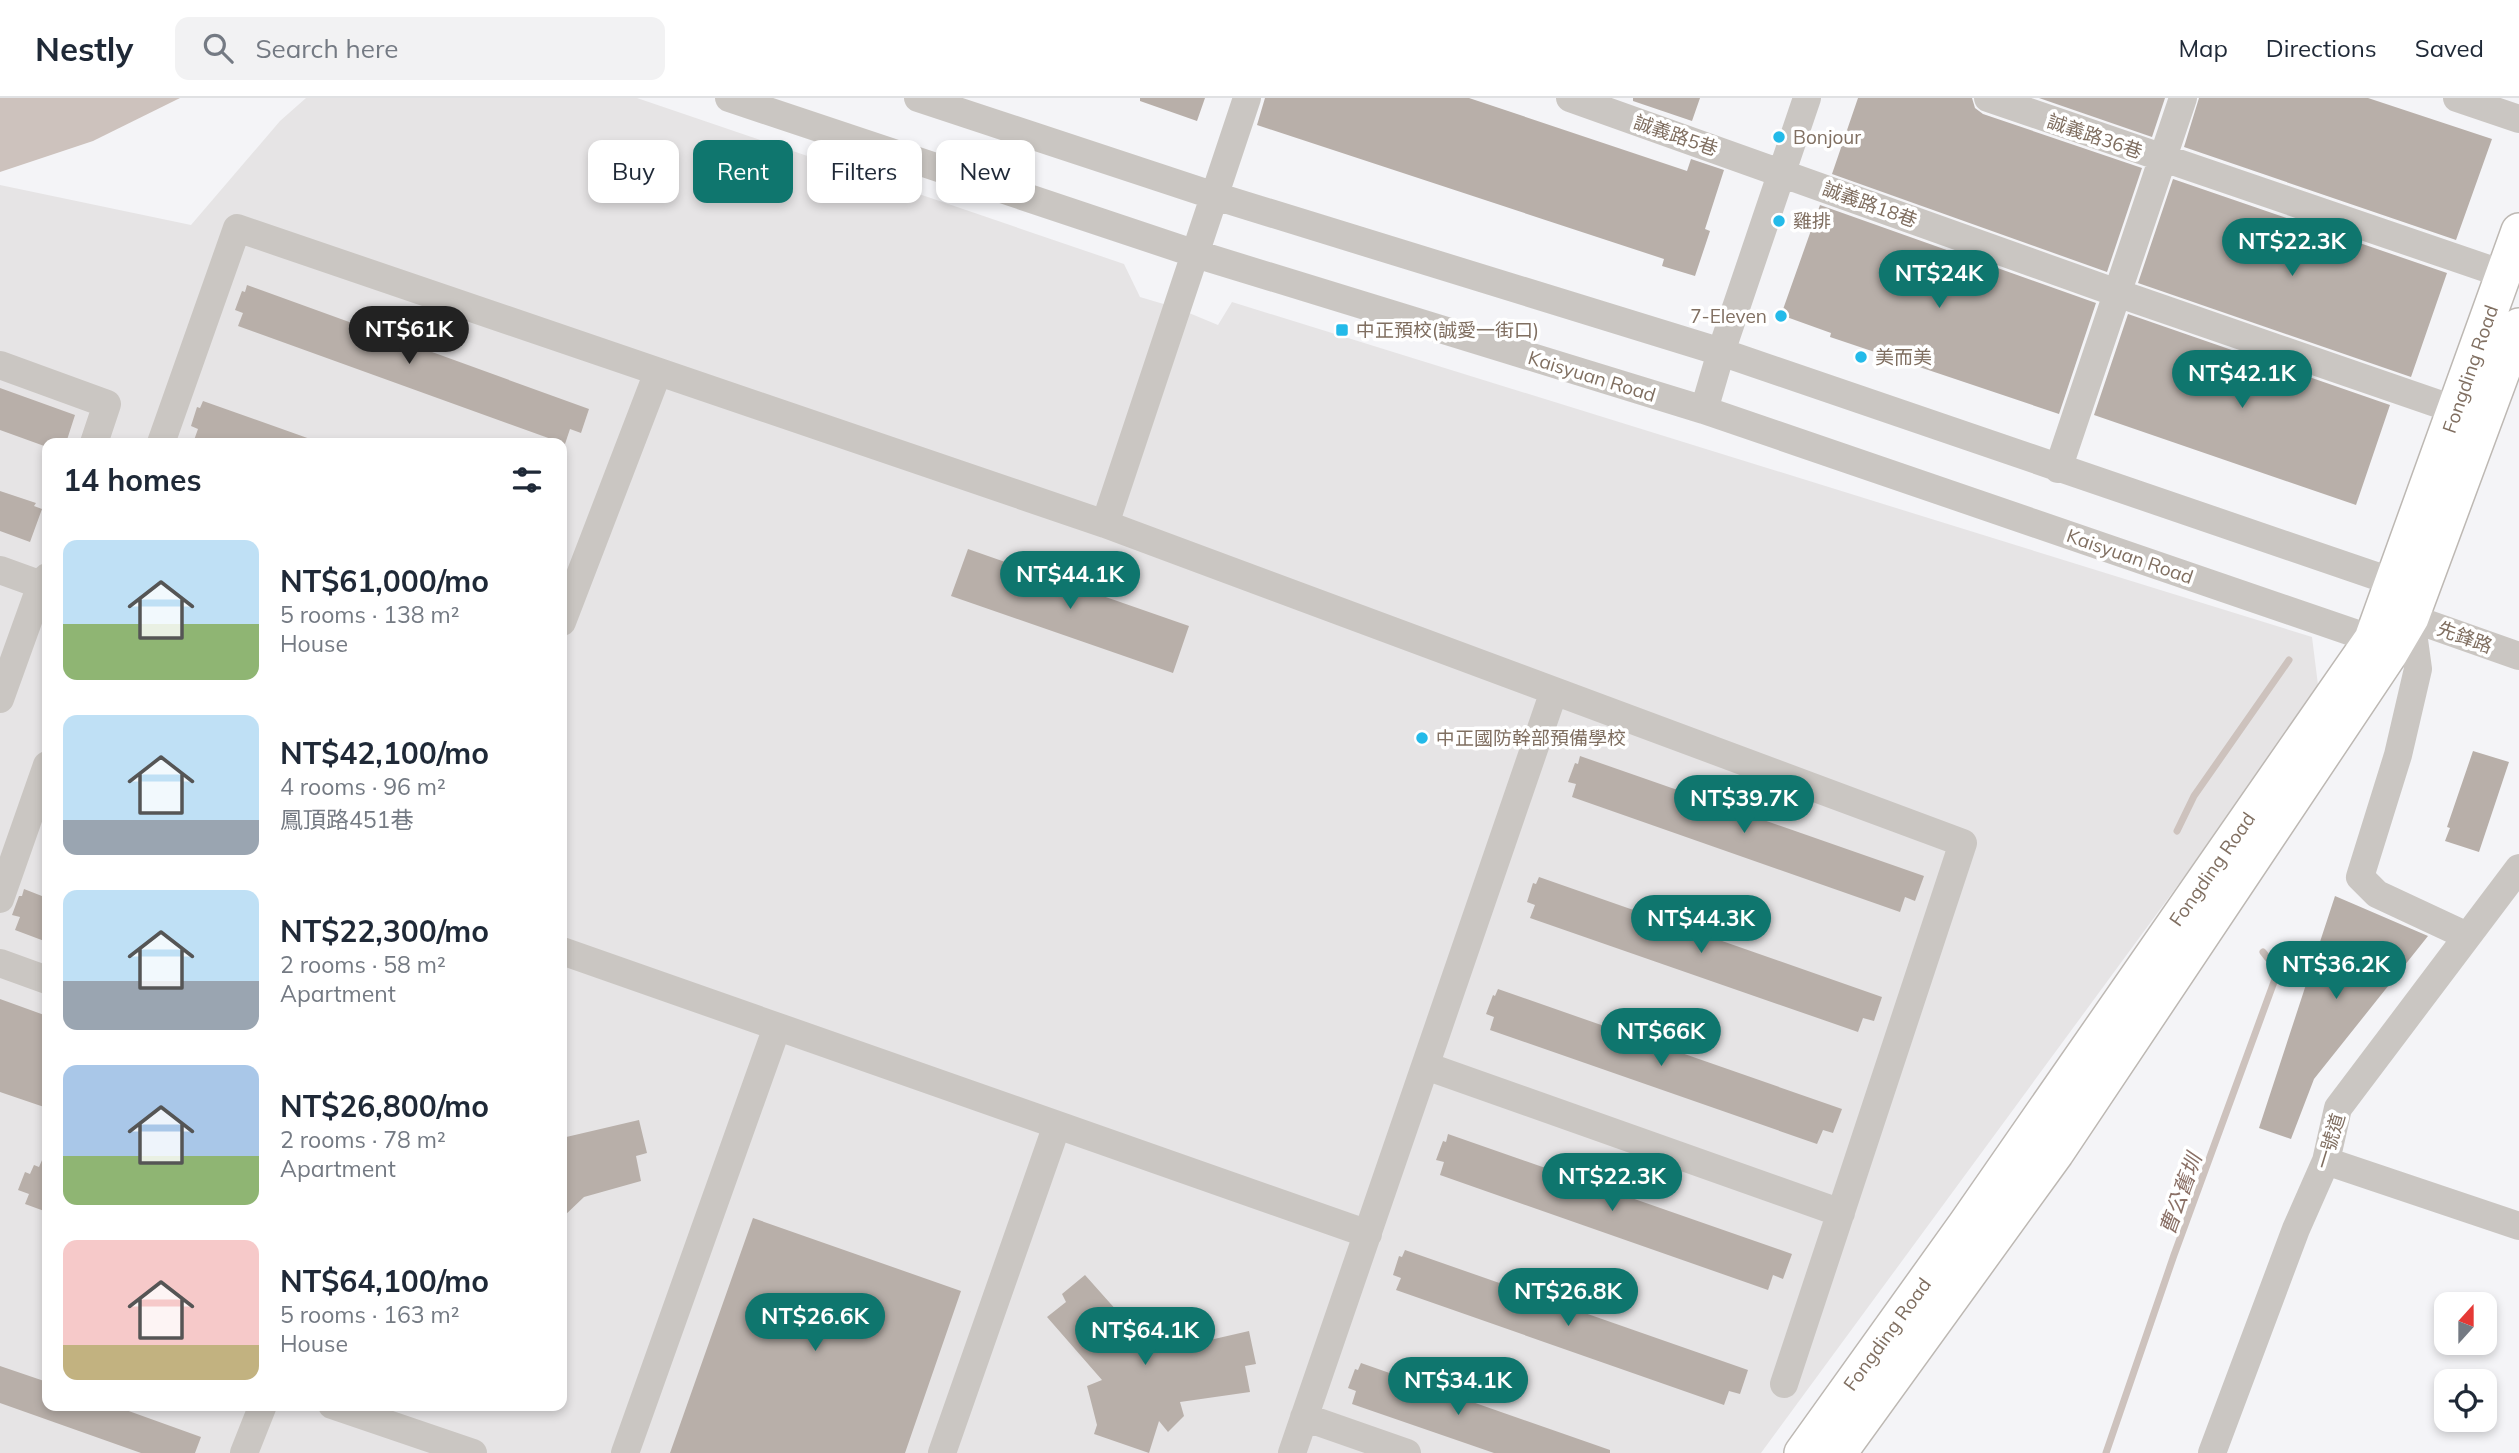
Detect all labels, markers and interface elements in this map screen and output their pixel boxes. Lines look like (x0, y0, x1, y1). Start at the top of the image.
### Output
search box (175, 17, 665, 80)
text: Nestly (35, 28, 133, 69)
icon: search (199, 29, 237, 67)
text: Search here (255, 32, 398, 65)
text: Map (2178, 33, 2228, 63)
text: Directions (2266, 33, 2377, 63)
text: Saved (2415, 33, 2484, 63)
street label: 誠義路5巷 (1631, 109, 1721, 161)
street label: 誠義路36巷 (2044, 109, 2146, 163)
place label: Bonjour (1793, 125, 1861, 149)
marker: Bonjour (1771, 129, 1787, 145)
chip: Buy (588, 140, 679, 203)
chip: Rent (693, 140, 793, 203)
chip: Filters (807, 140, 922, 203)
chip: New (936, 140, 1035, 203)
street label: 誠義路18巷 (1819, 176, 1921, 232)
place label: 雞排 (1793, 209, 1831, 233)
marker: 雞排 (1771, 213, 1787, 229)
pin: NT$22.3K (2220, 218, 2364, 278)
text: NT$22.3K (2238, 226, 2346, 255)
pin: NT$24K (1882, 250, 1996, 310)
text: NT$24K (1895, 258, 1983, 287)
street label: Fongding Road (2437, 302, 2503, 436)
place label: 7-Eleven (1690, 304, 1767, 328)
pin: NT$61K (352, 306, 466, 366)
marker: 7-Eleven (1773, 308, 1789, 324)
text: NT$61K (365, 314, 453, 343)
place label: 中正預校(誠愛一街口) (1356, 318, 1539, 342)
marker: 中正預校(誠愛一街口) (1334, 322, 1350, 338)
street label: Kaisyuan Road (1525, 345, 1659, 407)
place label: 美而美 (1875, 345, 1932, 369)
marker: 美而美 (1853, 349, 1869, 365)
pin: NT$42.1K (2170, 350, 2314, 410)
text: NT$42.1K (2188, 358, 2296, 387)
text: 14 homes (63, 461, 202, 499)
icon: filters (508, 461, 546, 499)
street label: Kaisyuan Road (2064, 523, 2196, 589)
pin: NT$44.1K (998, 552, 1142, 611)
text: NT$44.1K (1016, 559, 1124, 588)
text: NT$61,000/mo (280, 562, 489, 600)
icon: home (119, 568, 203, 652)
text: 5 rooms · 138 m² (280, 600, 460, 629)
street label: 先鋒路 (2434, 616, 2496, 658)
text: House (280, 629, 348, 658)
place label: 中正國防幹部預備學校 (1436, 726, 1626, 750)
marker: 中正國防幹部預備學校 (1414, 730, 1430, 746)
text: NT$42,100/mo (280, 734, 489, 772)
icon: home (119, 743, 203, 827)
text: 4 rooms · 96 m² (280, 772, 446, 801)
pin: NT$39.7K (1672, 776, 1816, 835)
text: NT$39.7K (1690, 783, 1798, 812)
text: 鳳頂路451巷 (280, 805, 413, 834)
street label: Fongding Road (2164, 807, 2260, 931)
pin: NT$44.3K (1629, 896, 1773, 955)
text: NT$44.3K (1647, 903, 1755, 932)
text: NT$22,300/mo (280, 912, 489, 950)
icon: home (119, 918, 203, 1002)
pin: NT$36.2K (2264, 942, 2408, 1001)
text: NT$36.2K (2282, 949, 2390, 978)
text: 2 rooms · 58 m² (280, 950, 446, 979)
text: Apartment (280, 979, 396, 1008)
pin: NT$66K (1604, 1009, 1718, 1068)
text: NT$66K (1617, 1016, 1705, 1045)
text: NT$26,800/mo (280, 1087, 489, 1125)
icon: home (119, 1093, 203, 1177)
street label: 一號道 (2310, 1110, 2350, 1172)
text: 2 rooms · 78 m² (280, 1125, 446, 1154)
water label: 曹公舊圳 (2153, 1147, 2208, 1238)
text: Apartment (280, 1154, 396, 1183)
pin: NT$22.3K (1540, 1154, 1684, 1213)
text: NT$22.3K (1558, 1161, 1666, 1190)
text: NT$64,100/mo (280, 1262, 489, 1300)
icon: home (119, 1268, 203, 1352)
pin: NT$26.8K (1496, 1268, 1640, 1328)
street label: Fongding Road (1838, 1273, 1936, 1395)
text: NT$26.8K (1514, 1276, 1622, 1305)
north arrow (2434, 1292, 2497, 1354)
map controls (2434, 1292, 2497, 1432)
pin: NT$26.6K (743, 1294, 887, 1353)
text: 5 rooms · 163 m² (280, 1300, 460, 1329)
text: NT$26.6K (761, 1301, 869, 1330)
pin: NT$64.1K (1073, 1308, 1217, 1367)
text: NT$64.1K (1091, 1315, 1199, 1344)
text: House (280, 1329, 348, 1358)
pin: NT$34.1K (1386, 1358, 1530, 1417)
text: NT$34.1K (1404, 1365, 1512, 1394)
button: locate (2434, 1369, 2497, 1432)

